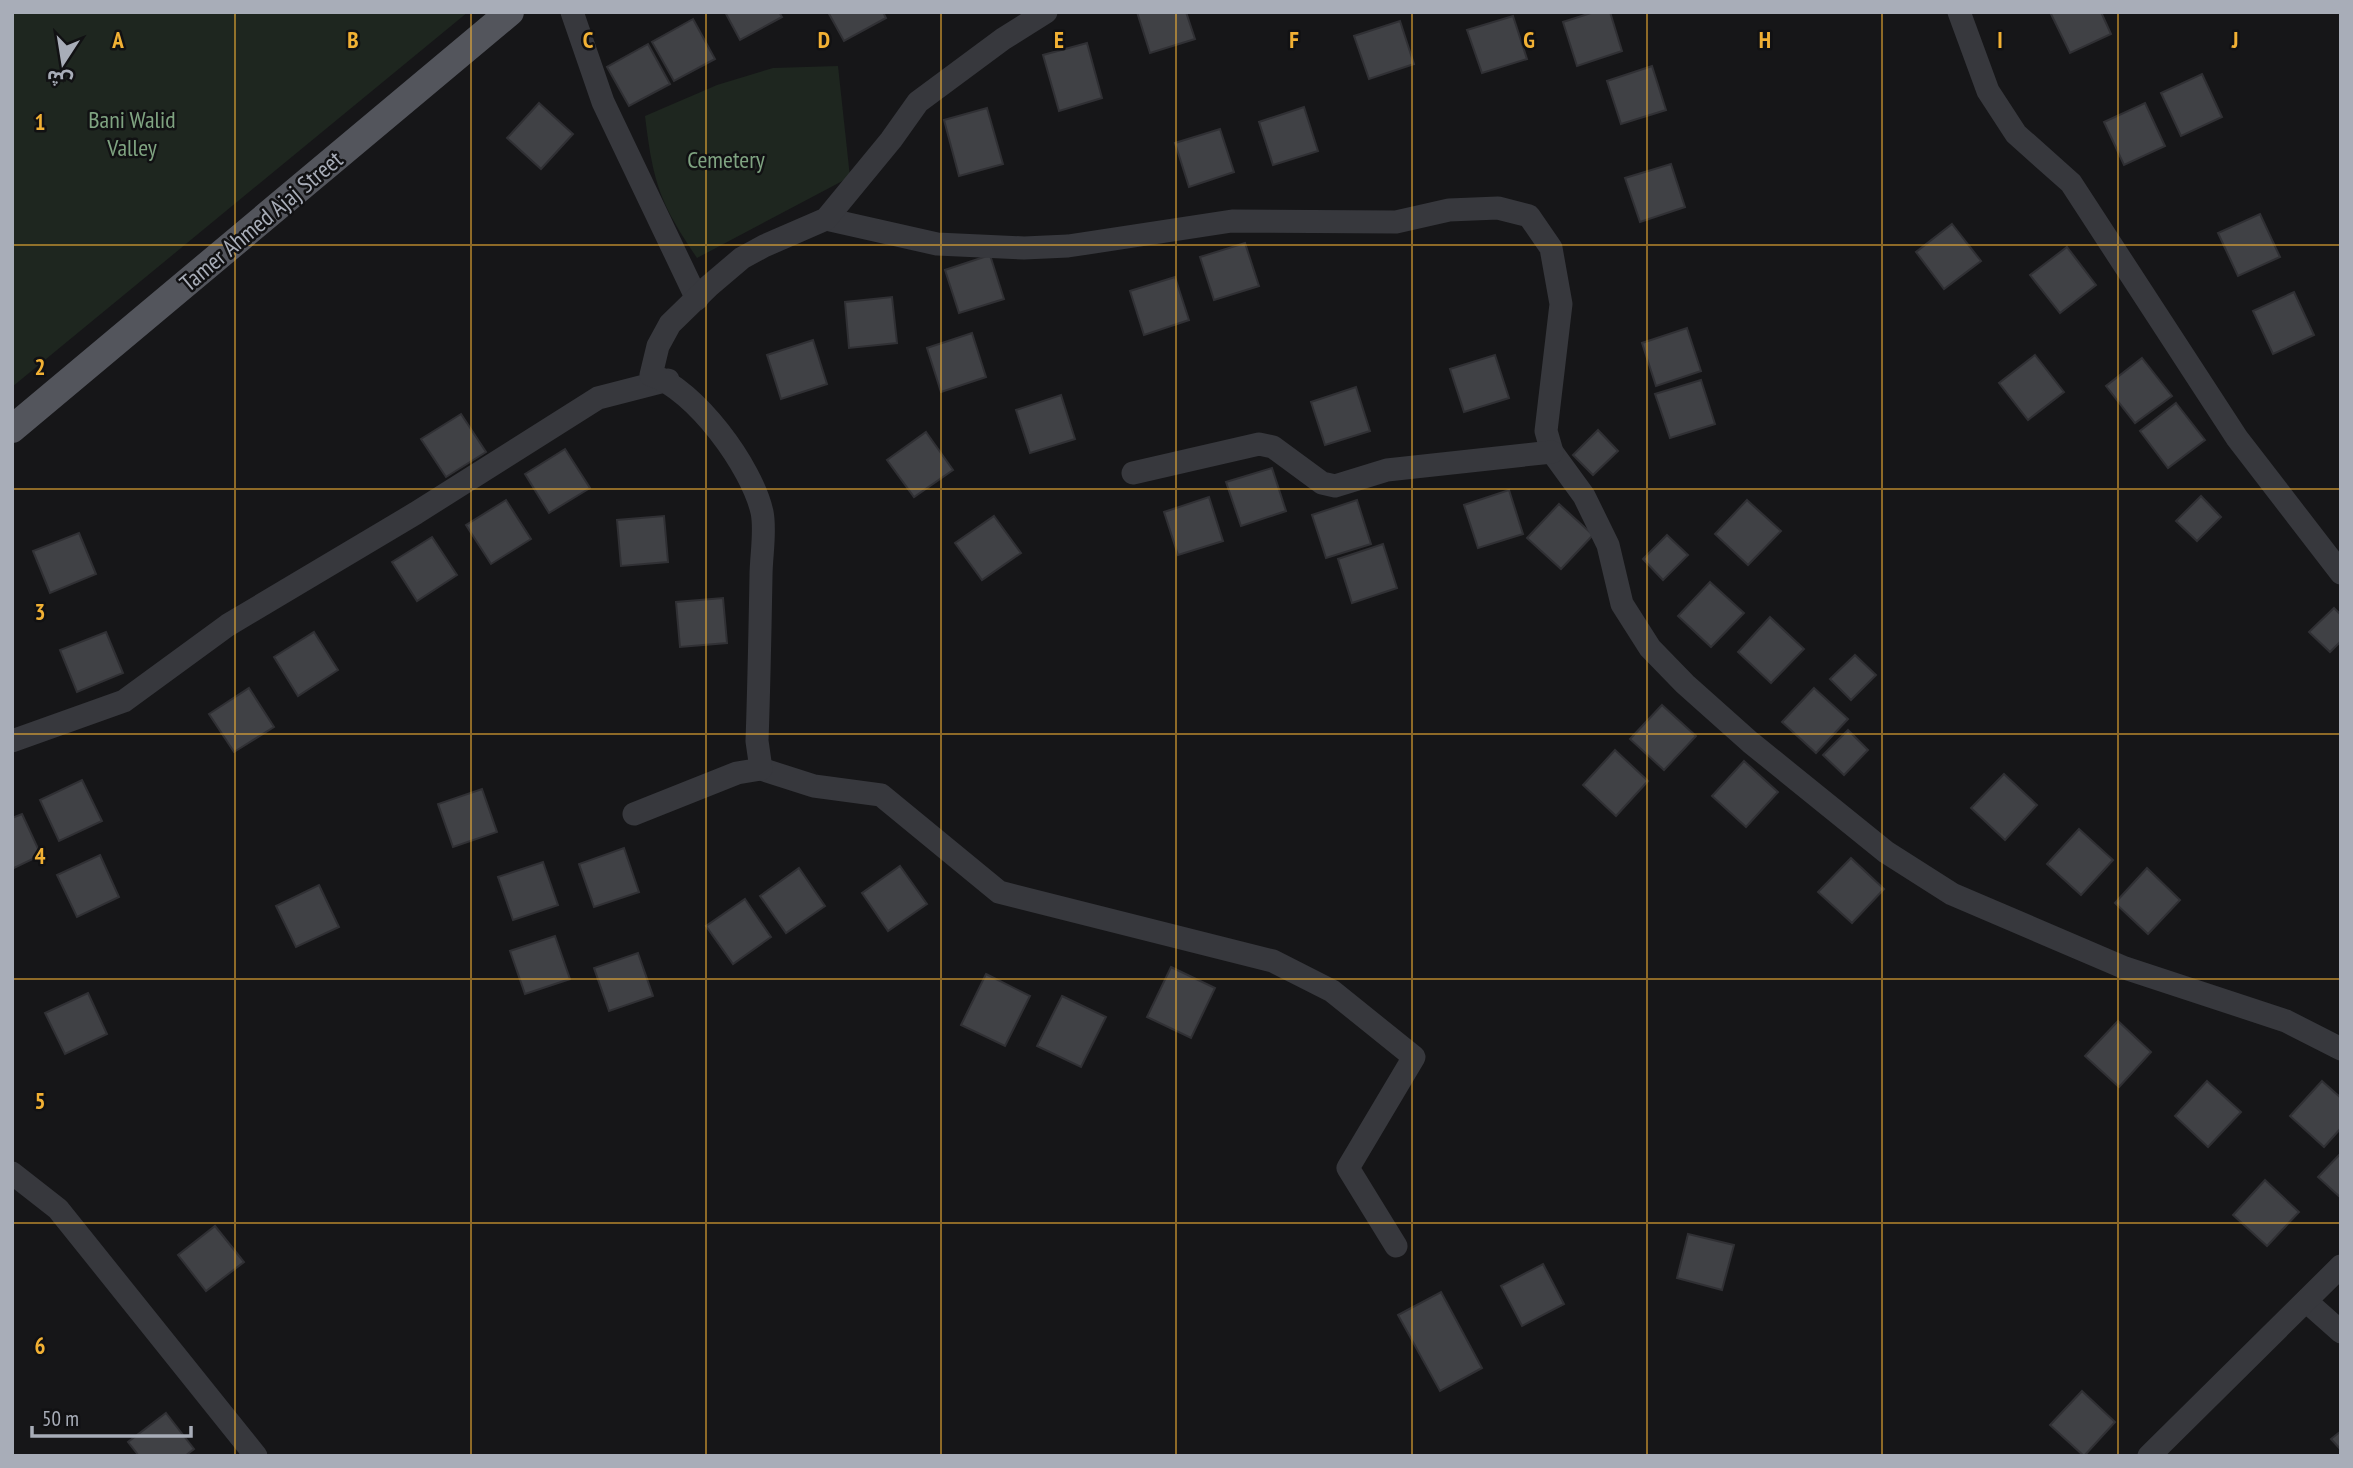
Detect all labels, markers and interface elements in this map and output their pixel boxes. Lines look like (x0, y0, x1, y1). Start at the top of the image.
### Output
text: A (111, 25, 124, 54)
text: B (347, 25, 359, 54)
text: C (583, 25, 594, 54)
text: D (818, 25, 830, 54)
text: E (1054, 25, 1064, 54)
text: F (1289, 25, 1299, 54)
text: G (1523, 25, 1535, 54)
text: H (1759, 25, 1771, 54)
text: I (1997, 25, 2003, 54)
text: J (2231, 25, 2238, 54)
north arrow (28, 28, 98, 98)
text: ش (44, 65, 75, 94)
park label: Bani Walid Valley (88, 104, 176, 163)
text: 1 (35, 107, 46, 136)
street label: Tamer Ahmed Ajaj Street (173, 144, 349, 298)
park label: Cemetery (687, 144, 765, 175)
text: 2 (35, 352, 46, 381)
text: 3 (35, 597, 46, 626)
text: 4 (35, 841, 46, 870)
text: 5 (35, 1086, 46, 1115)
text: 6 (35, 1331, 46, 1360)
scale bar (32, 1394, 191, 1438)
text: 50 m (42, 1405, 79, 1432)

